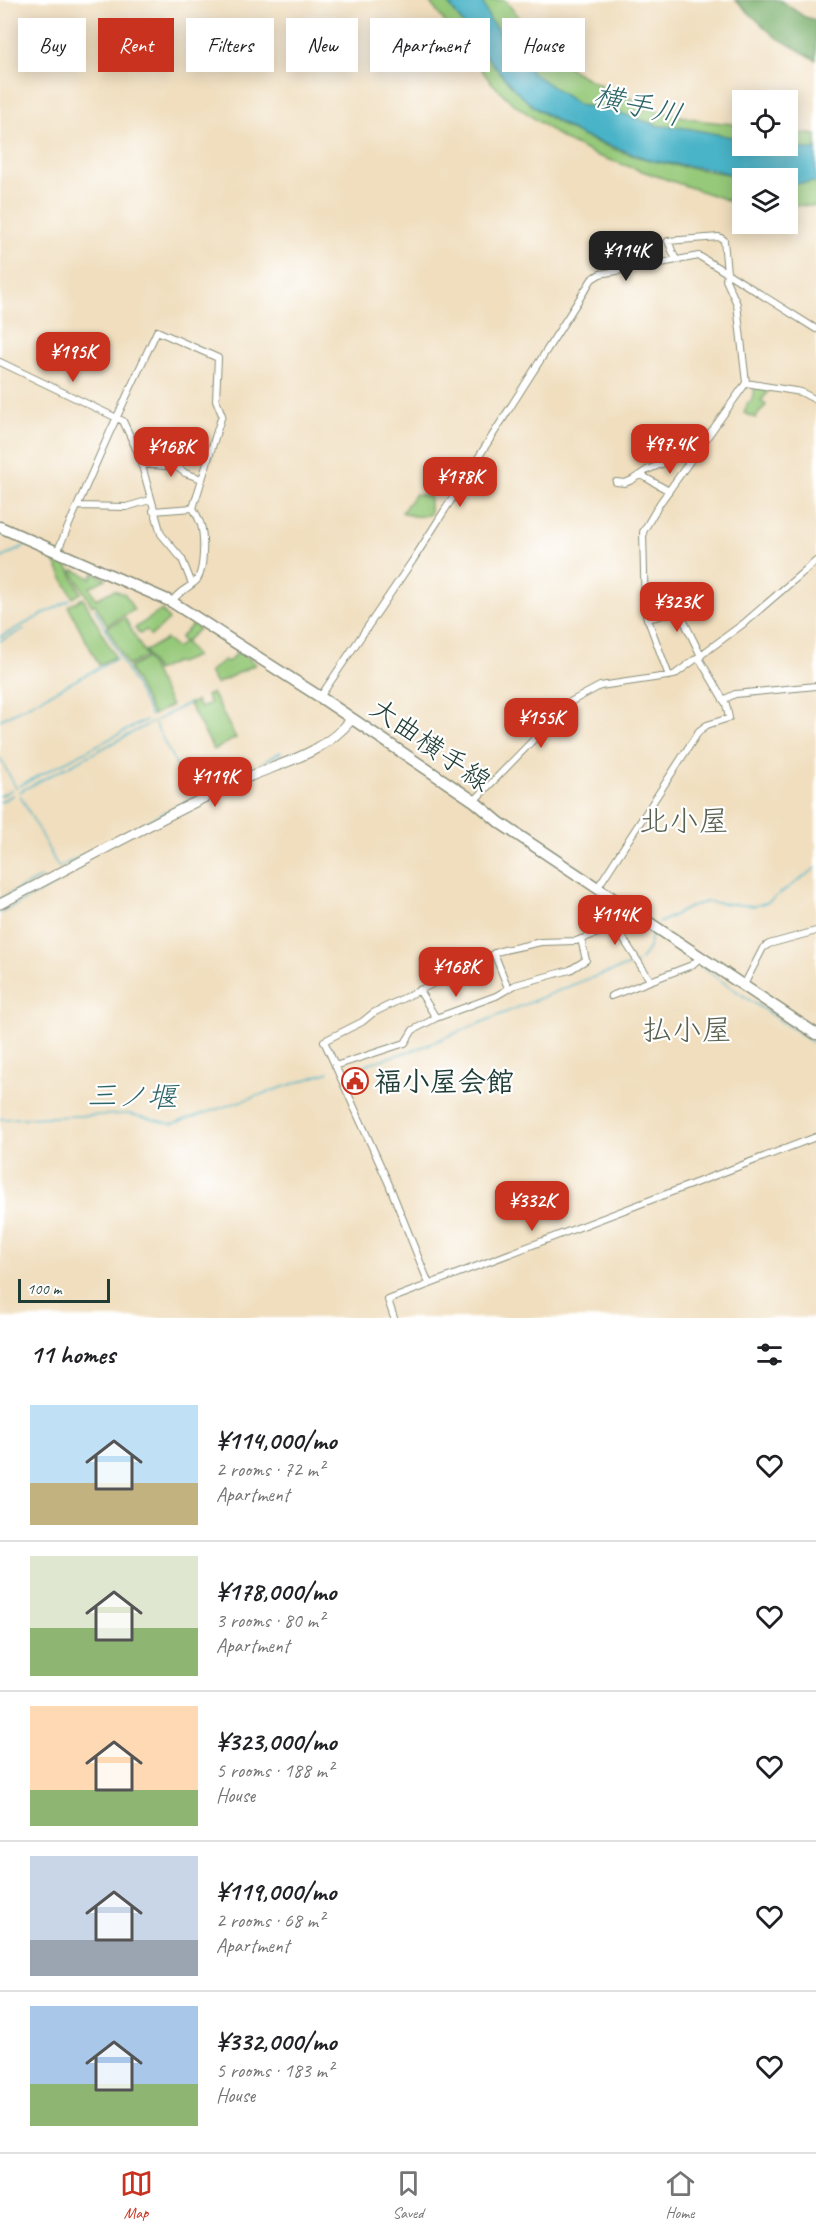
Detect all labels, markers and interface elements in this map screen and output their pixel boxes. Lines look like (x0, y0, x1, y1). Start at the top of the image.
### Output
chip: Buy (18, 18, 86, 72)
chip: Rent (98, 18, 174, 72)
chip: Filters (186, 18, 274, 72)
chip: New (286, 18, 358, 72)
chip: Apartment (370, 18, 490, 72)
chip: House (502, 18, 585, 72)
water label: 横手川 (590, 76, 686, 134)
map controls (732, 90, 798, 234)
button: locate (732, 90, 798, 156)
button: layers (732, 168, 798, 234)
pin: ¥114K (584, 231, 668, 282)
text: ¥114K (603, 238, 649, 263)
pin: ¥195K (31, 332, 115, 383)
text: ¥195K (50, 339, 96, 364)
pin: ¥97.4K (621, 424, 719, 475)
pin: ¥168K (129, 427, 213, 478)
text: ¥97.4K (645, 431, 695, 456)
text: ¥168K (148, 434, 194, 459)
pin: ¥178K (418, 457, 502, 508)
text: ¥178K (437, 464, 483, 489)
pin: ¥323K (635, 582, 719, 633)
text: ¥323K (654, 589, 700, 614)
street label: 大曲横手線 (363, 690, 498, 799)
pin: ¥155K (499, 698, 583, 749)
text: ¥155K (518, 705, 564, 730)
pin: ¥119K (173, 757, 257, 808)
text: ¥119K (192, 764, 238, 789)
district label: 北小屋 (639, 802, 729, 840)
pin: ¥114K (573, 895, 657, 946)
text: ¥114K (592, 902, 638, 927)
pin: ¥168K (414, 947, 498, 998)
text: ¥168K (433, 954, 479, 979)
district label: 払小屋 (642, 1011, 732, 1049)
place label: 福小屋会館 (374, 1064, 514, 1099)
public building icon: 福小屋会館 (340, 1066, 370, 1096)
water label: 三ノ堰 (87, 1076, 180, 1116)
pin: ¥332K (490, 1181, 574, 1232)
text: ¥332K (509, 1188, 555, 1213)
scale bar (18, 1276, 110, 1304)
text: 100 m (27, 1279, 61, 1299)
text: 11 homes (30, 1338, 115, 1371)
icon: filters (753, 1338, 786, 1371)
text: ¥114,000/mo (216, 1424, 336, 1457)
icon: home (78, 1429, 150, 1501)
icon: heart (753, 1449, 786, 1482)
text: 2 rooms · 72 m² (216, 1457, 324, 1482)
text: Apartment (216, 1482, 289, 1507)
text: ¥178,000/mo (216, 1575, 336, 1608)
icon: home (78, 1580, 150, 1652)
icon: heart (753, 1600, 786, 1633)
text: 3 rooms · 80 m² (216, 1608, 324, 1633)
text: Apartment (216, 1633, 289, 1658)
text: ¥323,000/mo (216, 1725, 336, 1758)
icon: home (78, 1730, 150, 1802)
icon: heart (753, 1750, 786, 1783)
text: 5 rooms · 188 m² (216, 1758, 333, 1783)
text: House (216, 1783, 255, 1808)
text: ¥119,000/mo (216, 1875, 336, 1908)
icon: home (78, 1880, 150, 1952)
icon: heart (753, 1900, 786, 1933)
text: 2 rooms · 68 m² (216, 1908, 324, 1933)
text: Apartment (216, 1933, 289, 1958)
text: ¥332,000/mo (216, 2025, 336, 2058)
icon: home (78, 2030, 150, 2102)
icon: heart (753, 2050, 786, 2083)
text: 5 rooms · 183 m² (216, 2058, 333, 2083)
text: House (216, 2083, 255, 2108)
tab: Map (120, 2167, 153, 2223)
tab: Saved (392, 2167, 425, 2223)
tab: Home (664, 2167, 697, 2223)

